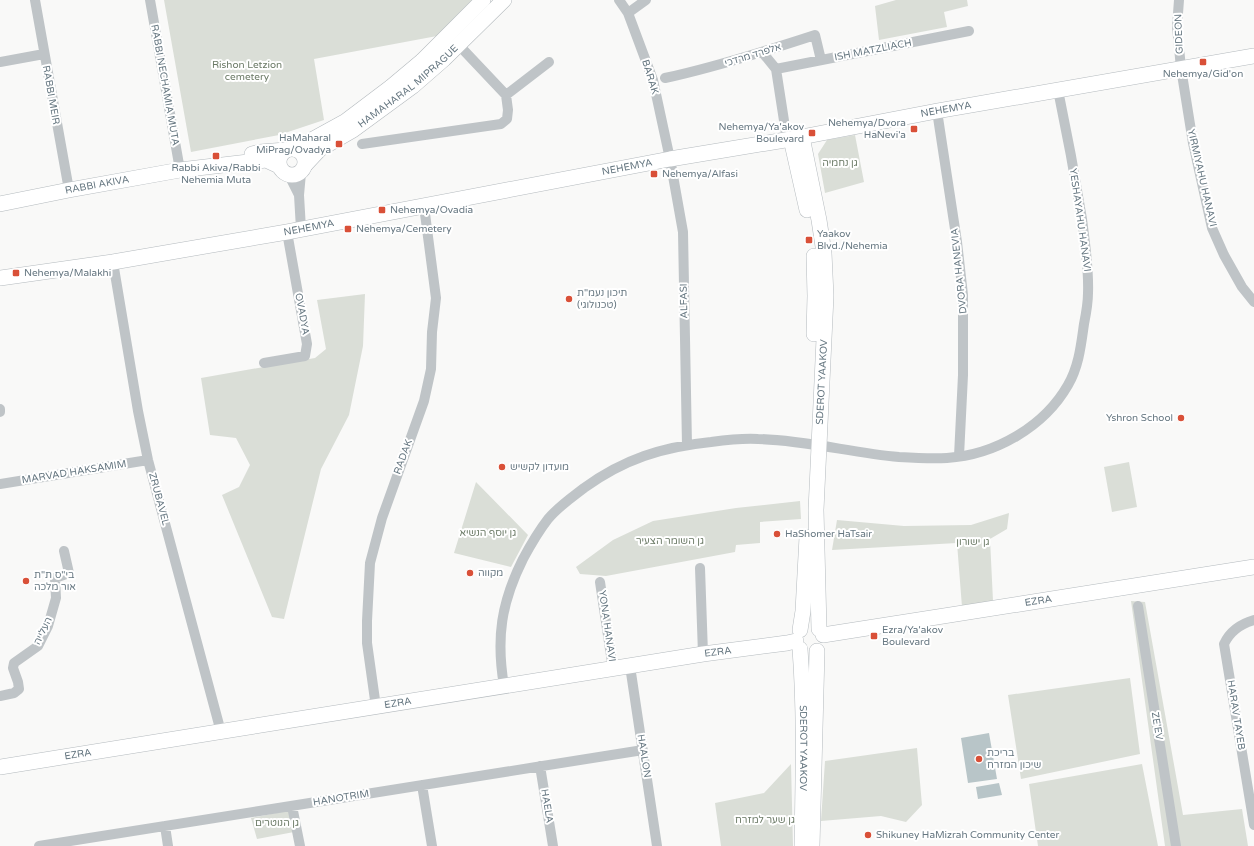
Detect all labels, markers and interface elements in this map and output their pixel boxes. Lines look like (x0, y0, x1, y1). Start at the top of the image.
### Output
street label: GIDEON (1172, 14, 1186, 54)
street label: RABBI NECHAMIA MUTA (148, 23, 182, 147)
street label: ISH MATZLIACH (833, 37, 913, 63)
street label: אלפרד מרדכי (723, 41, 783, 69)
street label: HAMAHARAL MIPRAGUE (356, 42, 461, 130)
marker: Nehemya/Gid'on (1198, 57, 1208, 67)
street label: BARAK (639, 58, 661, 96)
park label: Rishon Letzion cemetery (212, 59, 282, 83)
street label: RABBI MEIR (40, 64, 62, 126)
place label: Nehemya/Gid'on (1163, 68, 1243, 80)
street label: NEHEMYA (920, 99, 972, 120)
place label: Nehemya/Dvora HaNevi'a (828, 117, 906, 141)
place label: Nehemya/Ya'akov Boulevard (719, 121, 805, 145)
marker: Nehemya/Dvora HaNevi'a (909, 124, 919, 134)
marker: Nehemya/Ya'akov Boulevard (807, 128, 817, 138)
street label: YIRMIYAHU HANAVI (1185, 128, 1219, 228)
place label: HaMaharal MiPrag/Ovadya (256, 132, 331, 156)
marker: HaMaharal MiPrag/Ovadya (334, 139, 344, 149)
marker: Rabbi Akiva/Rabbi Nehemia Muta (211, 151, 221, 161)
street label: NEHEMYA (601, 156, 654, 178)
park label: גן נחמיה (822, 157, 858, 169)
place label: Rabbi Akiva/Rabbi Nehemia Muta (172, 162, 260, 186)
place label: Nehemya/Alfasi (662, 168, 738, 180)
street label: YESHAYAHU HANAVI (1067, 168, 1093, 272)
marker: Nehemya/Alfasi (649, 169, 659, 179)
street label: RABBI AKIVA (64, 173, 130, 197)
place label: Nehemya/Ovadia (390, 204, 473, 216)
marker: Nehemya/Ovadia (377, 205, 387, 215)
street label: NEHEMYA (283, 217, 335, 239)
place label: Nehemya/Cemetery (356, 223, 452, 235)
marker: Nehemya/Cemetery (343, 224, 353, 234)
place label: Yaakov Blvd./Nehemia (817, 228, 888, 252)
street label: DVORA HANEVIA (949, 228, 969, 314)
marker: Yaakov Blvd./Nehemia (804, 235, 814, 245)
place label: Nehemya/Malakhi (24, 267, 111, 279)
marker: Nehemya/Malakhi (11, 268, 21, 278)
street label: ALFASI (678, 283, 690, 319)
place label: תיכון נעמ"ת (טכנולוגי) (577, 287, 627, 311)
street label: OVADYA (292, 292, 312, 336)
marker: תיכון נעמ"ת (טכנולוגי) (564, 294, 574, 304)
street label: SDEROT YAAKOV (814, 339, 830, 425)
place label: Yshron School (1106, 412, 1173, 424)
marker: Yshron School (1176, 413, 1186, 423)
street label: RADAK (391, 438, 415, 476)
street label: MARVAD HAKSAMIM (21, 458, 127, 486)
place label: מועדון לקשיש (510, 461, 569, 473)
marker: מועדון לקשיש (497, 462, 507, 472)
street label: ZRUBAVEL (146, 471, 172, 527)
park label: גן יוסף הנשיא (460, 527, 516, 539)
place label: HaShomer HaTsair (785, 528, 872, 540)
marker: HaShomer HaTsair (772, 529, 782, 539)
park label: גן השומר הצעיר (636, 535, 704, 547)
park label: גן ישורון (956, 536, 990, 548)
place label: מקווה (478, 567, 503, 579)
marker: מקווה (465, 568, 475, 578)
place label: בי"ס ת"ת אור מלכה (34, 569, 76, 593)
marker: בי"ס ת"ת אור מלכה (21, 576, 31, 586)
street label: YONA HANAVI (596, 589, 618, 663)
street label: EZRA (1024, 593, 1053, 609)
street label: העלייה (31, 615, 55, 647)
place label: Ezra/Ya'akov Boulevard (882, 624, 944, 648)
marker: Ezra/Ya'akov Boulevard (869, 631, 879, 641)
street label: EZRA (703, 644, 732, 660)
street label: HARAV TAYEB (1225, 679, 1247, 751)
street label: EZRA (383, 695, 412, 711)
street label: SDEROT YAAKOV (797, 705, 809, 791)
street label: ZE'EV (1149, 711, 1165, 741)
street label: HAALON (635, 733, 653, 779)
street label: EZRA (64, 746, 92, 763)
place label: בריכת שיכון המזרח (987, 747, 1041, 771)
marker: בריכת שיכון המזרח (974, 754, 984, 764)
street label: HANOTRIM (312, 788, 370, 808)
street label: HAELA (538, 788, 556, 824)
park label: גן שער למזרח (735, 814, 795, 826)
park label: גן הנוטרים (255, 817, 299, 829)
place label: Shikuney HaMizrah Community Center (876, 829, 1059, 841)
marker: Shikuney HaMizrah Community Center (863, 830, 873, 840)

